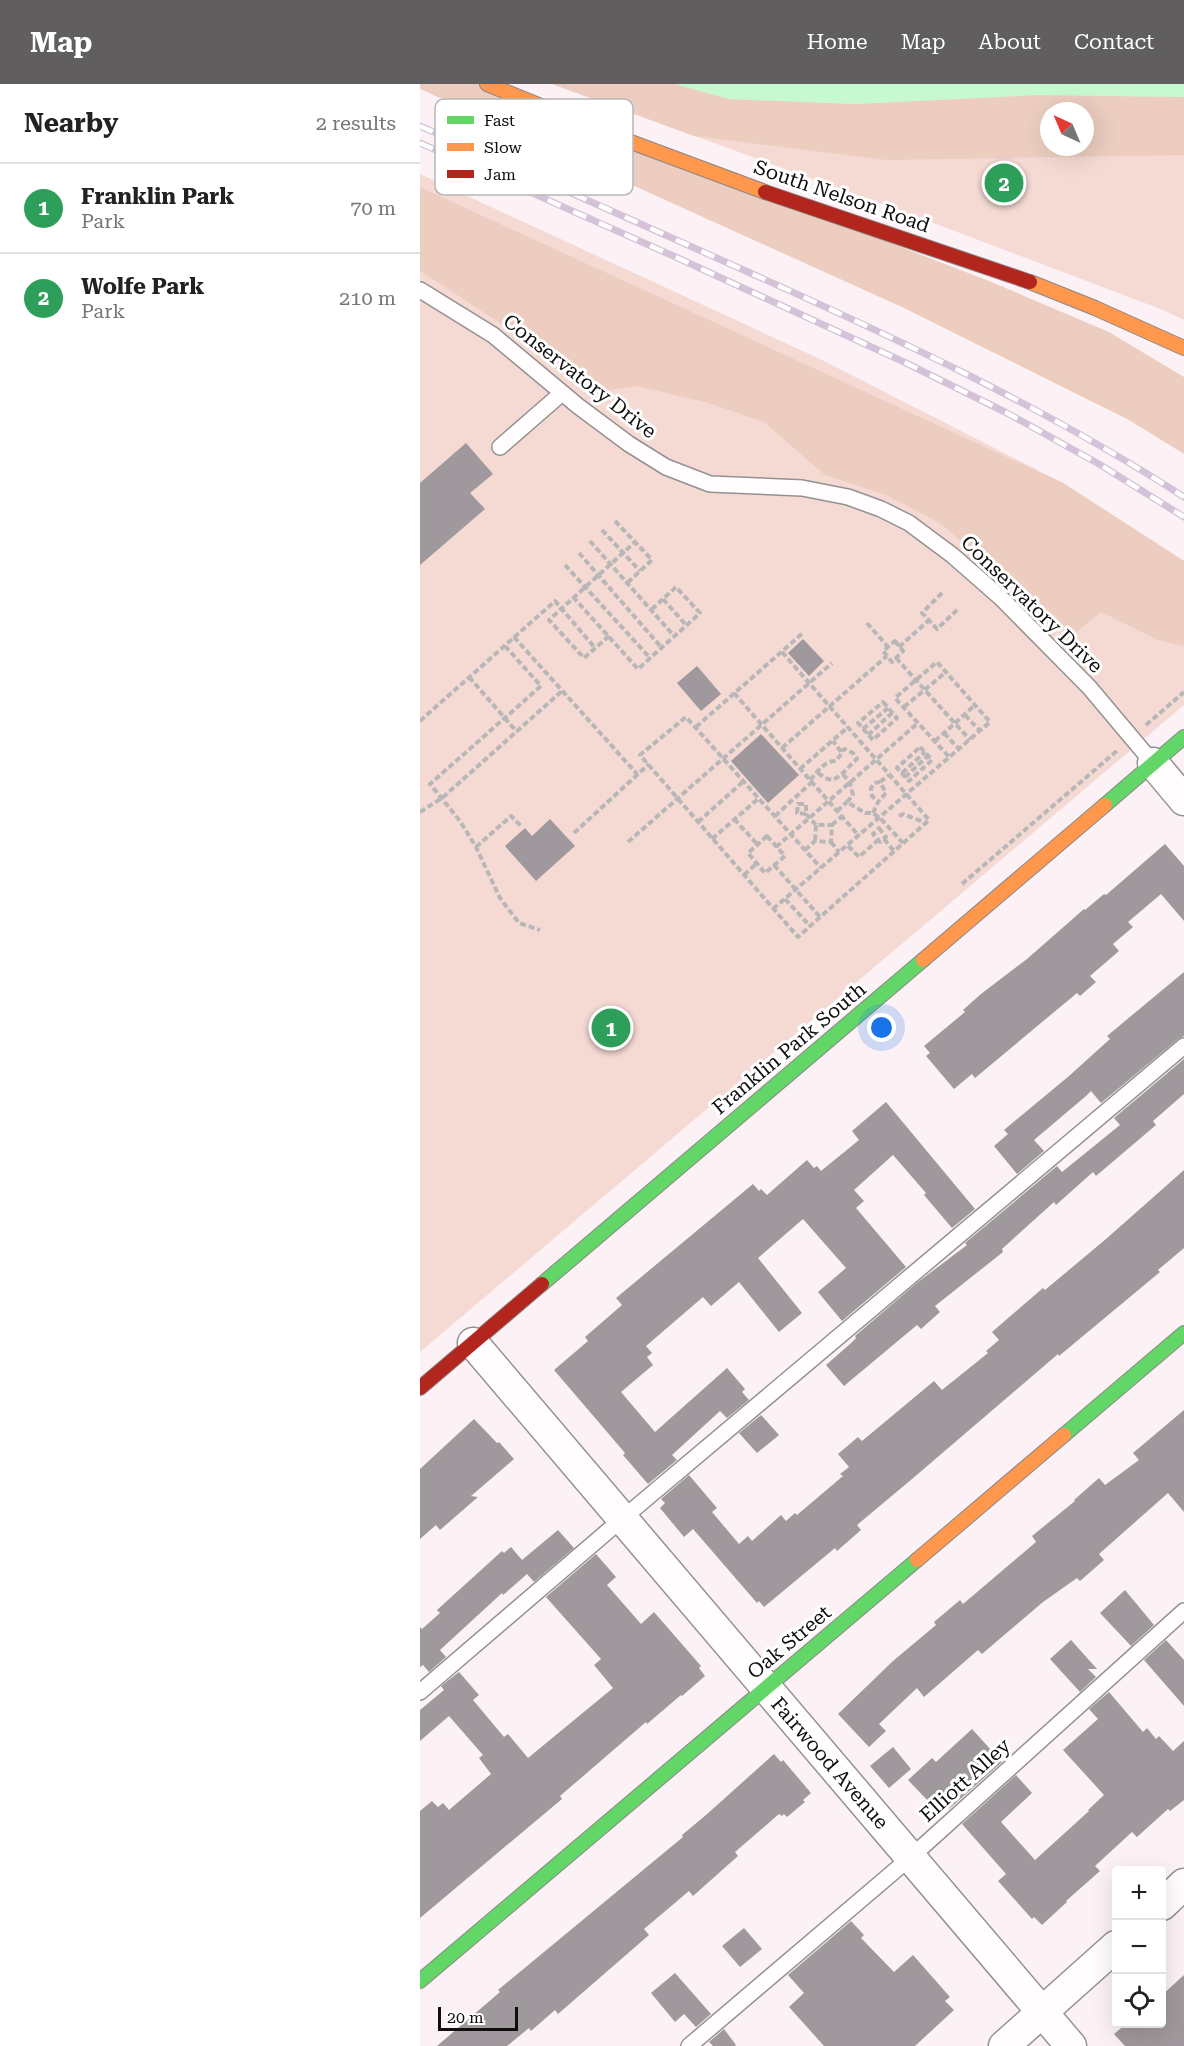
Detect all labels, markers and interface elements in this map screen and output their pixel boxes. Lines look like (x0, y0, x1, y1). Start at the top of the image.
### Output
text: Map (30, 26, 92, 59)
text: Home (807, 30, 868, 54)
text: Map (901, 30, 946, 54)
text: About (979, 30, 1041, 54)
text: Contact (1074, 30, 1154, 54)
legend (435, 99, 633, 195)
north arrow (1040, 102, 1094, 156)
text: Nearby (24, 108, 118, 138)
text: 2 results (316, 111, 396, 135)
text: Fast (484, 111, 515, 130)
text: Slow (484, 138, 522, 157)
street label: South Nelson Road (751, 155, 933, 237)
pin: 2 (984, 160, 1024, 206)
text: Jam (484, 165, 516, 184)
text: Franklin Park (81, 184, 235, 209)
text: 1 (38, 196, 49, 220)
text: 70 m (350, 196, 396, 220)
text: Park (81, 209, 125, 233)
text: Wolfe Park (81, 274, 204, 299)
text: 2 (38, 286, 49, 310)
text: 210 m (339, 286, 396, 310)
text: Park (81, 299, 125, 323)
street label: Conservatory Drive (499, 309, 661, 443)
street label: Conservatory Drive (956, 530, 1108, 678)
street label: Franklin Park South (707, 977, 871, 1119)
pin: 1 (592, 1006, 630, 1050)
your location (867, 1013, 896, 1042)
street label: Oak Street (742, 1600, 836, 1684)
street label: Fairwood Avenue (766, 1692, 894, 1834)
street label: Elliott Alley (915, 1733, 1015, 1827)
map controls (1112, 1866, 1166, 2028)
button: + (1112, 1866, 1166, 1920)
button: − (1112, 1920, 1166, 1974)
button: locate (1112, 1974, 1166, 2028)
scale bar (438, 2004, 518, 2032)
text: 20 m (447, 2008, 484, 2027)

